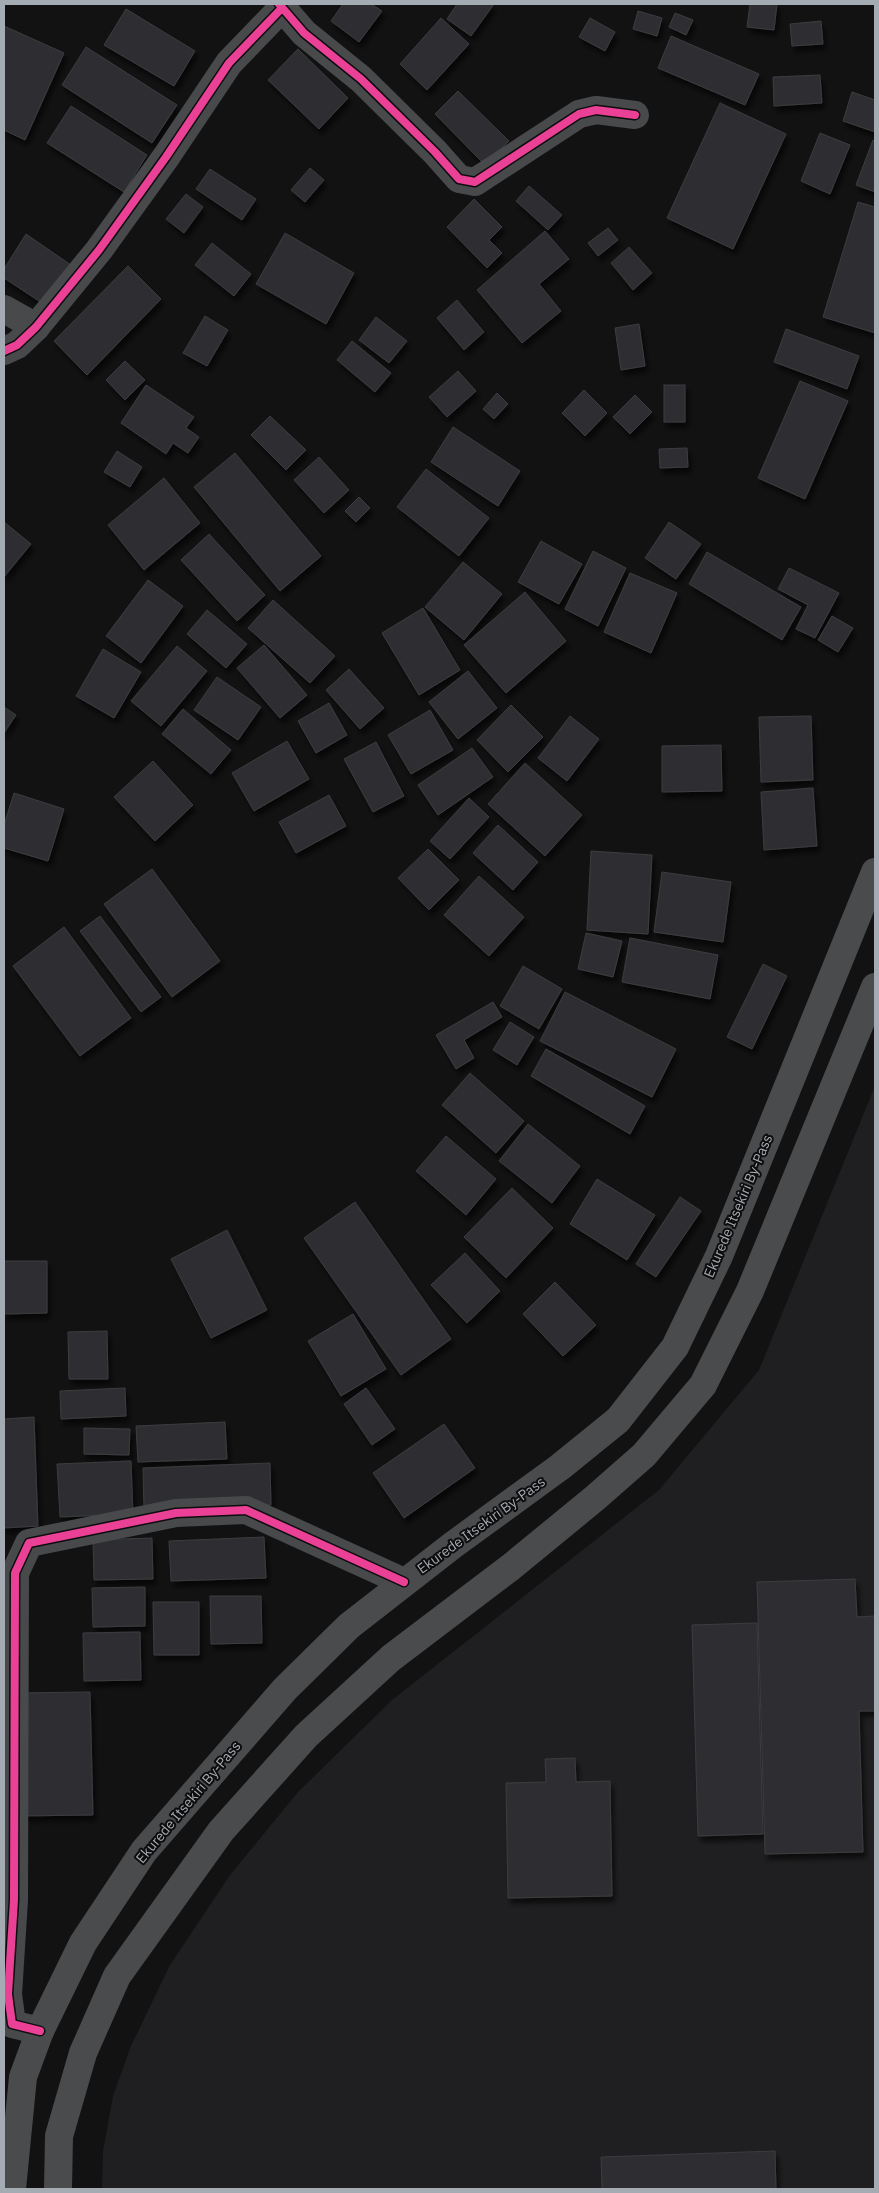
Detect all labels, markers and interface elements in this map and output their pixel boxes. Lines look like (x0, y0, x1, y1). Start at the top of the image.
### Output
street label: Ekurede Itsekiri By-Pass (700, 1132, 776, 1280)
street label: Ekurede Itsekiri By-Pass (413, 1472, 549, 1578)
street label: Ekurede Itsekiri By-Pass (132, 1737, 244, 1867)

